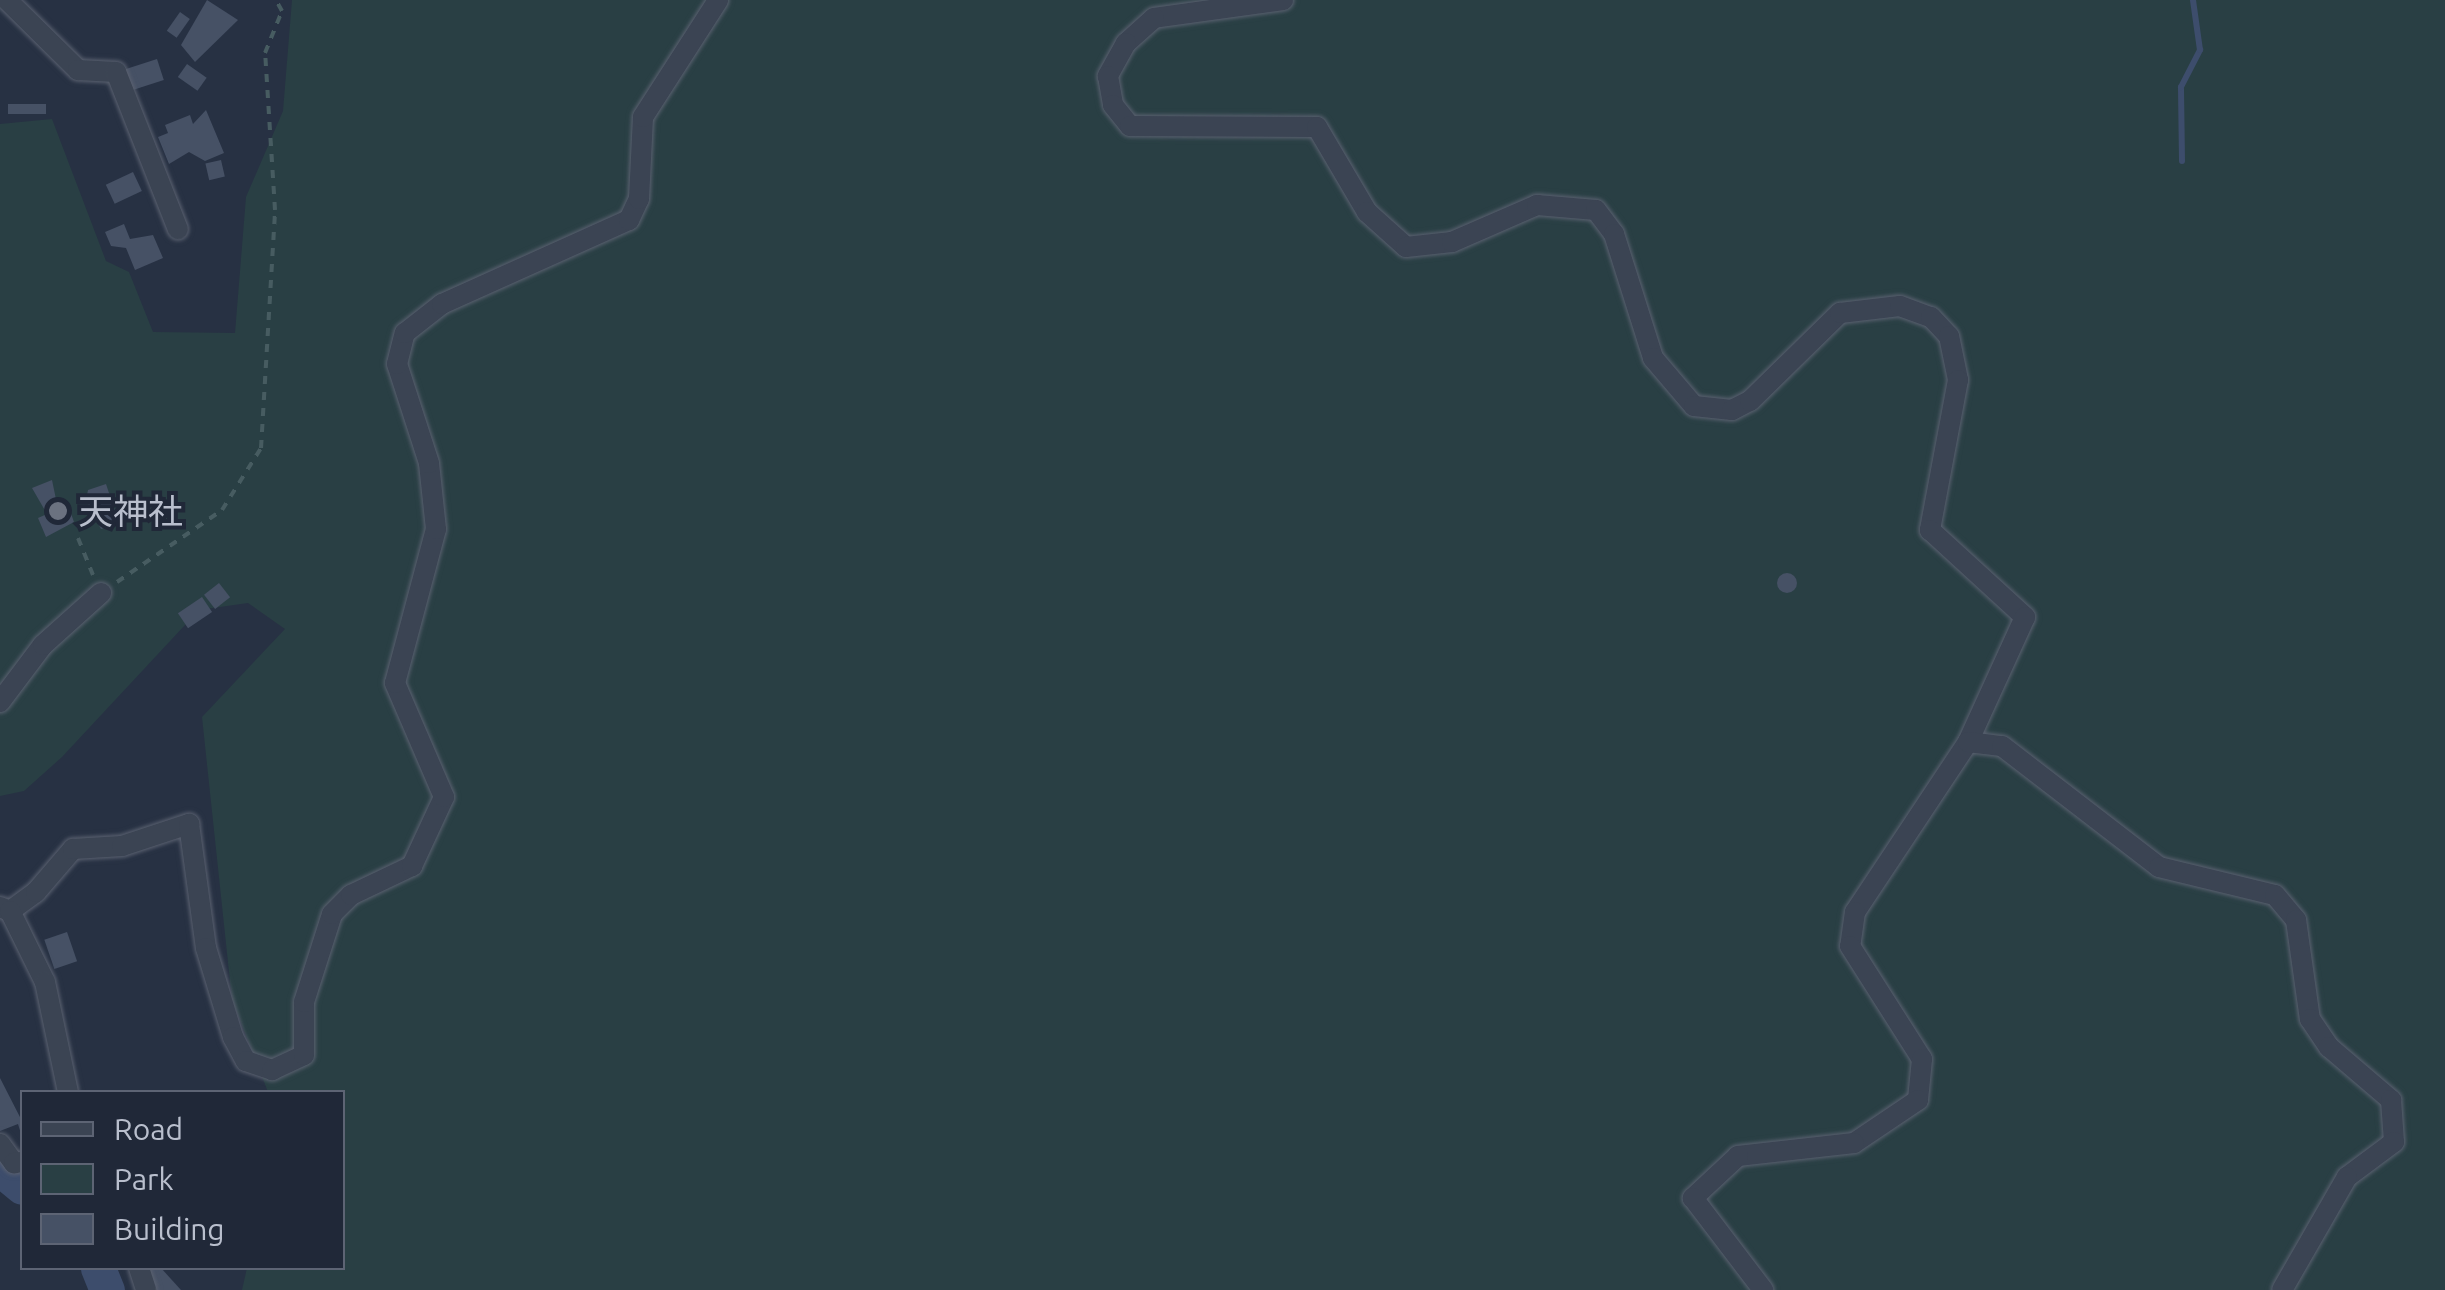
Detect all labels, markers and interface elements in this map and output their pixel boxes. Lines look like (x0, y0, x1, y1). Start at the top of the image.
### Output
place label: 天神社 (78, 490, 183, 532)
marker: 天神社 (47, 500, 69, 522)
legend (20, 1090, 345, 1270)
text: Road (114, 1112, 183, 1146)
text: Park (114, 1162, 174, 1196)
text: Building (114, 1212, 225, 1246)

